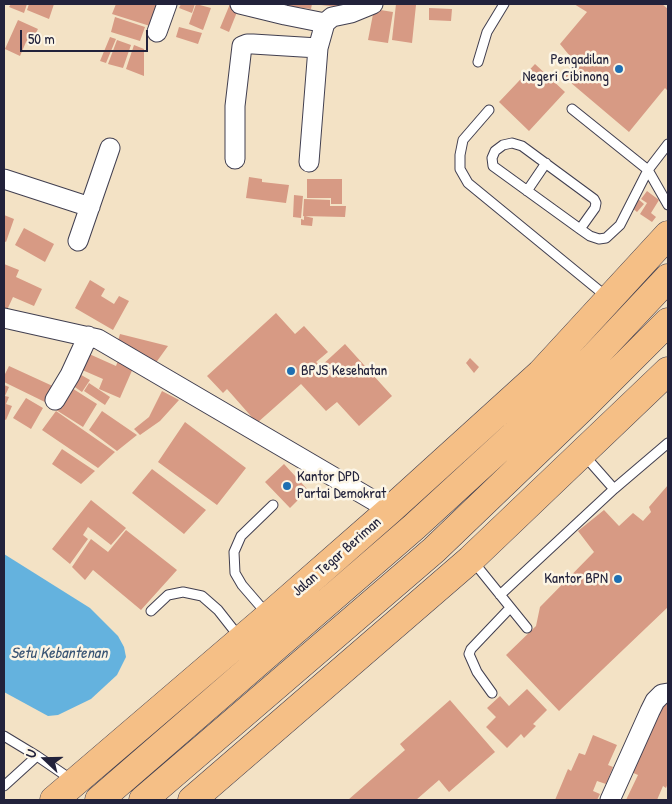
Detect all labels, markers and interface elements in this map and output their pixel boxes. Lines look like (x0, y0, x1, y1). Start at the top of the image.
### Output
scale bar (22, 20, 150, 52)
text: 50 m (28, 28, 55, 49)
place label: Pengadilan Negeri Cibinong (522, 51, 609, 86)
marker: Pengadilan Negeri Cibinong (613, 63, 625, 75)
place label: BPJS Kesehatan (301, 362, 387, 380)
marker: BPJS Kesehatan (285, 365, 297, 377)
place label: Kantor DPD Partai Demokrat (297, 468, 386, 503)
marker: Kantor DPD Partai Demokrat (281, 480, 293, 492)
street label: Jalan Tegar Beriman (289, 514, 385, 600)
place label: Kantor BPN (544, 570, 608, 588)
marker: Kantor BPN (612, 573, 624, 585)
water label: Setu Kebantenan (11, 644, 107, 664)
north arrow (20, 734, 70, 784)
text: U (20, 746, 41, 760)

